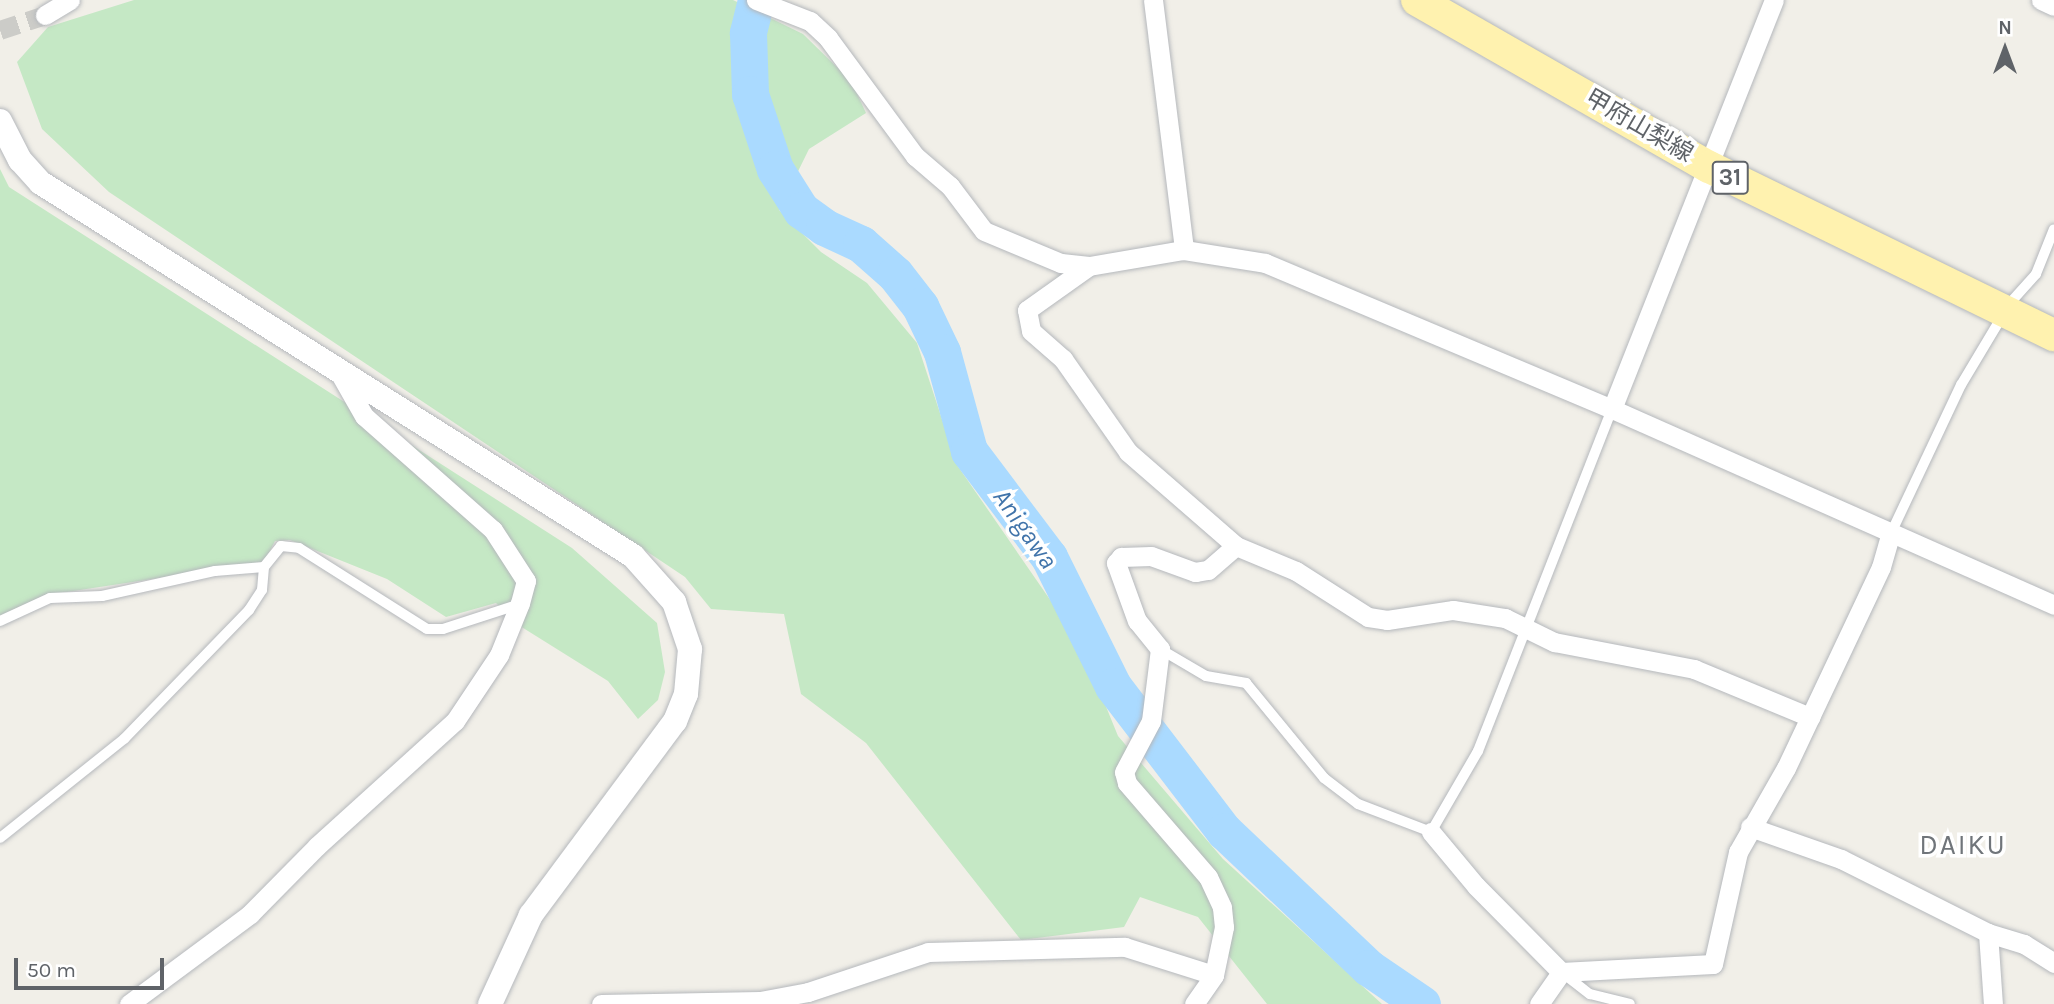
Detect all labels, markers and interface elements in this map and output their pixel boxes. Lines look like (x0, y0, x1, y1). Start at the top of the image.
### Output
north arrow (1970, 14, 2040, 84)
text: N (1998, 17, 2012, 39)
street label: 甲府山梨線 (1580, 84, 1698, 168)
road number: 31 (1711, 158, 1749, 197)
water label: Anigawa (986, 483, 1064, 575)
district label: DAIKU (1920, 828, 2006, 862)
scale bar (18, 944, 168, 988)
text: 50 m (27, 958, 76, 982)

